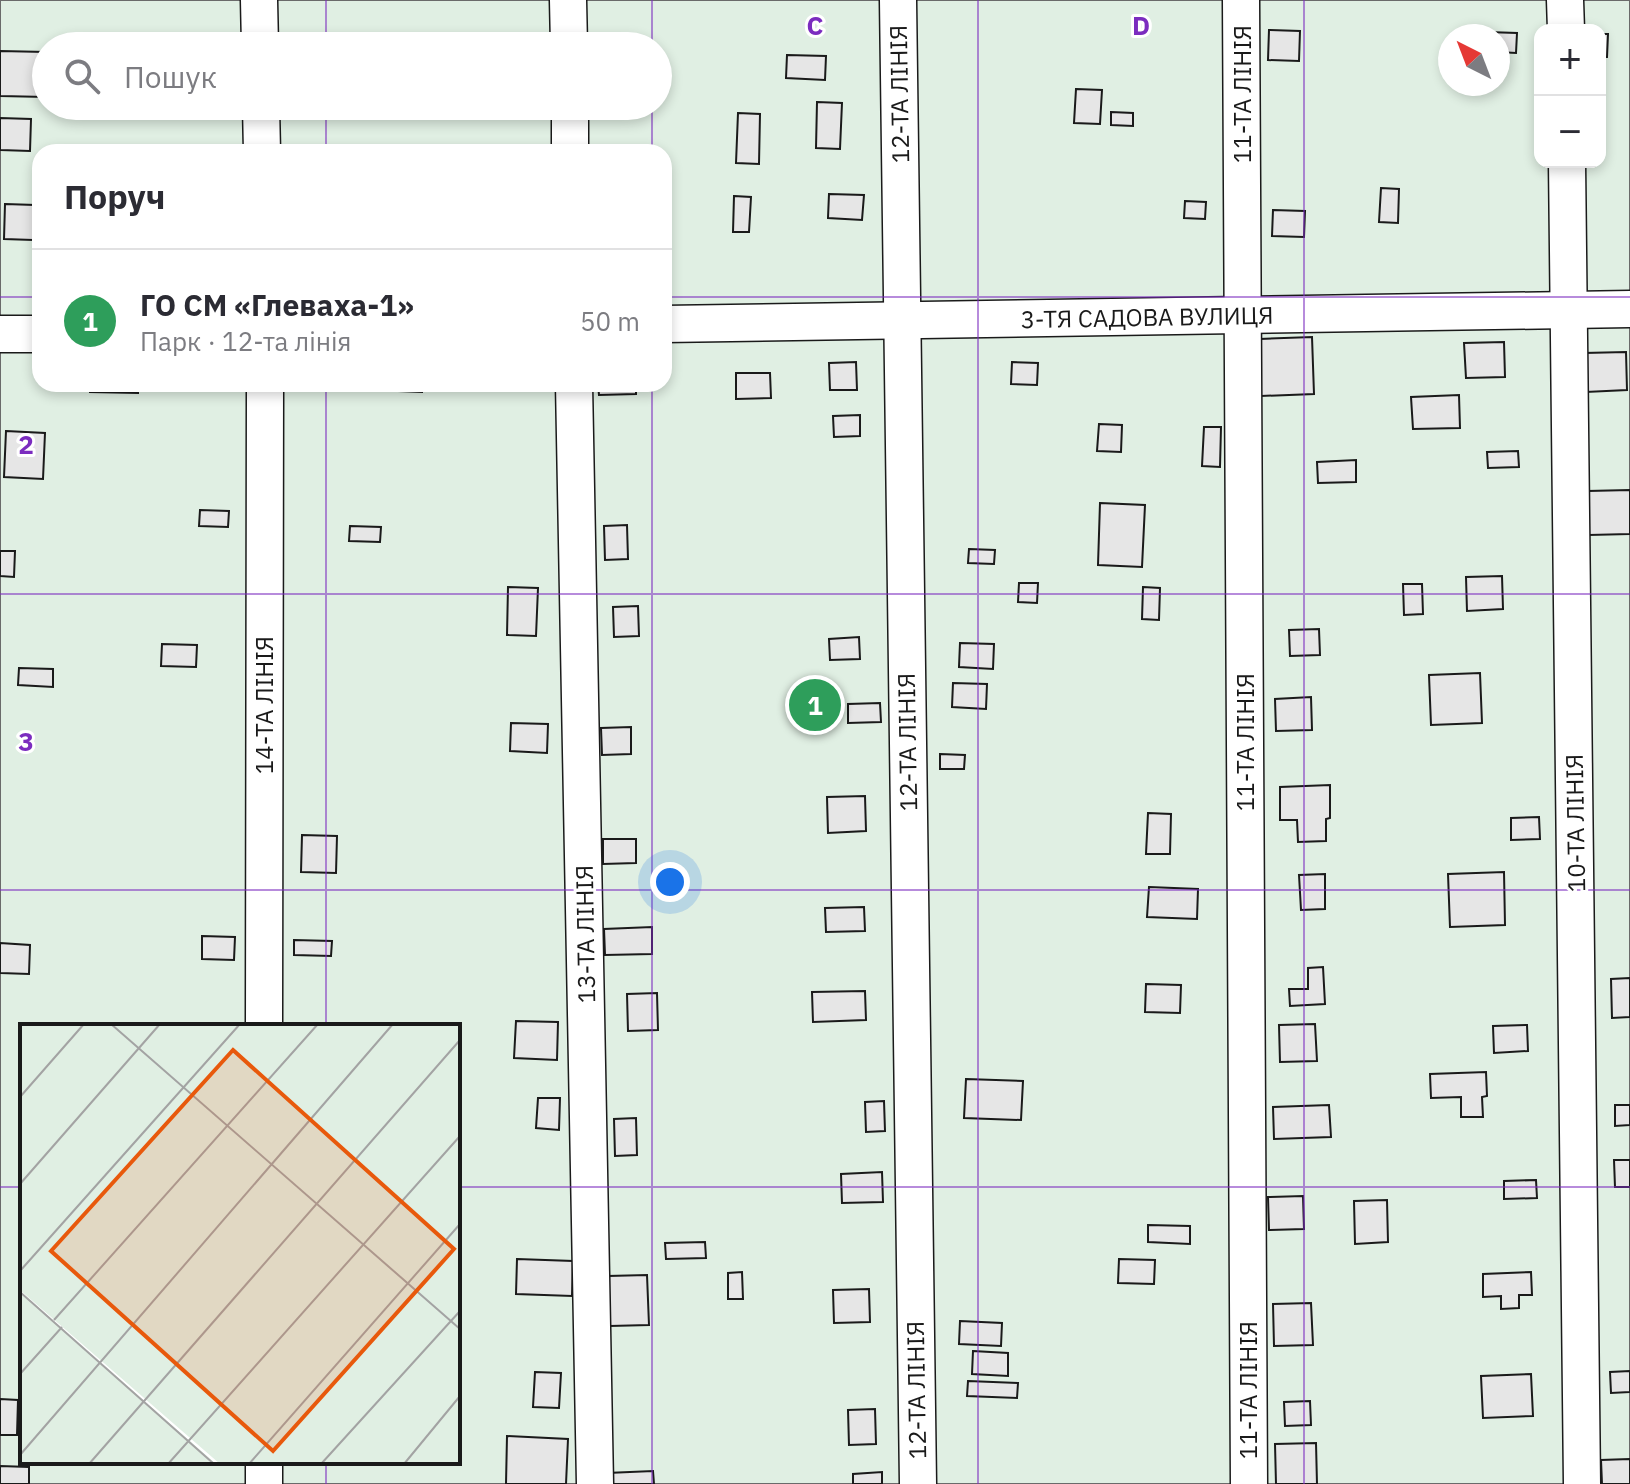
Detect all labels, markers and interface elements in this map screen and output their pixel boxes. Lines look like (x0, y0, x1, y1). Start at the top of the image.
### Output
text: C (807, 8, 824, 42)
text: D (1132, 8, 1150, 42)
north arrow (1438, 24, 1510, 96)
map controls (1534, 24, 1606, 168)
button: + (1534, 24, 1606, 96)
street label: 12-ТА ЛІНІЯ (882, 25, 916, 163)
street label: 11-ТА ЛІНІЯ (1226, 25, 1258, 163)
search box (32, 32, 672, 120)
icon: search (60, 54, 104, 98)
text: Пошук (124, 57, 217, 96)
button: − (1534, 96, 1606, 168)
text: Поруч (64, 174, 165, 218)
text: ГО СМ «Глеваха-1» (140, 285, 414, 324)
street label: 3-ТЯ САДОВА ВУЛИЦЯ (1020, 299, 1274, 335)
text: 1 (82, 304, 98, 338)
text: 50 m (580, 304, 640, 338)
text: Парк · 12-та лінія (140, 324, 352, 358)
text: 2 (18, 427, 34, 461)
street label: 14-ТА ЛІНІЯ (248, 636, 280, 774)
street label: 12-ТА ЛІНІЯ (890, 673, 924, 811)
street label: 11-ТА ЛІНІЯ (1229, 673, 1261, 811)
pin: 1 (789, 675, 841, 735)
text: 3 (18, 724, 34, 758)
street label: 10-ТА ЛІНІЯ (1558, 754, 1592, 892)
your location (650, 862, 690, 902)
street label: 13-ТА ЛІНІЯ (568, 865, 602, 1003)
inset map (20, 1024, 460, 1464)
street label: 12-ТА ЛІНІЯ (899, 1321, 933, 1459)
street label: 11-ТА ЛІНІЯ (1232, 1321, 1264, 1459)

